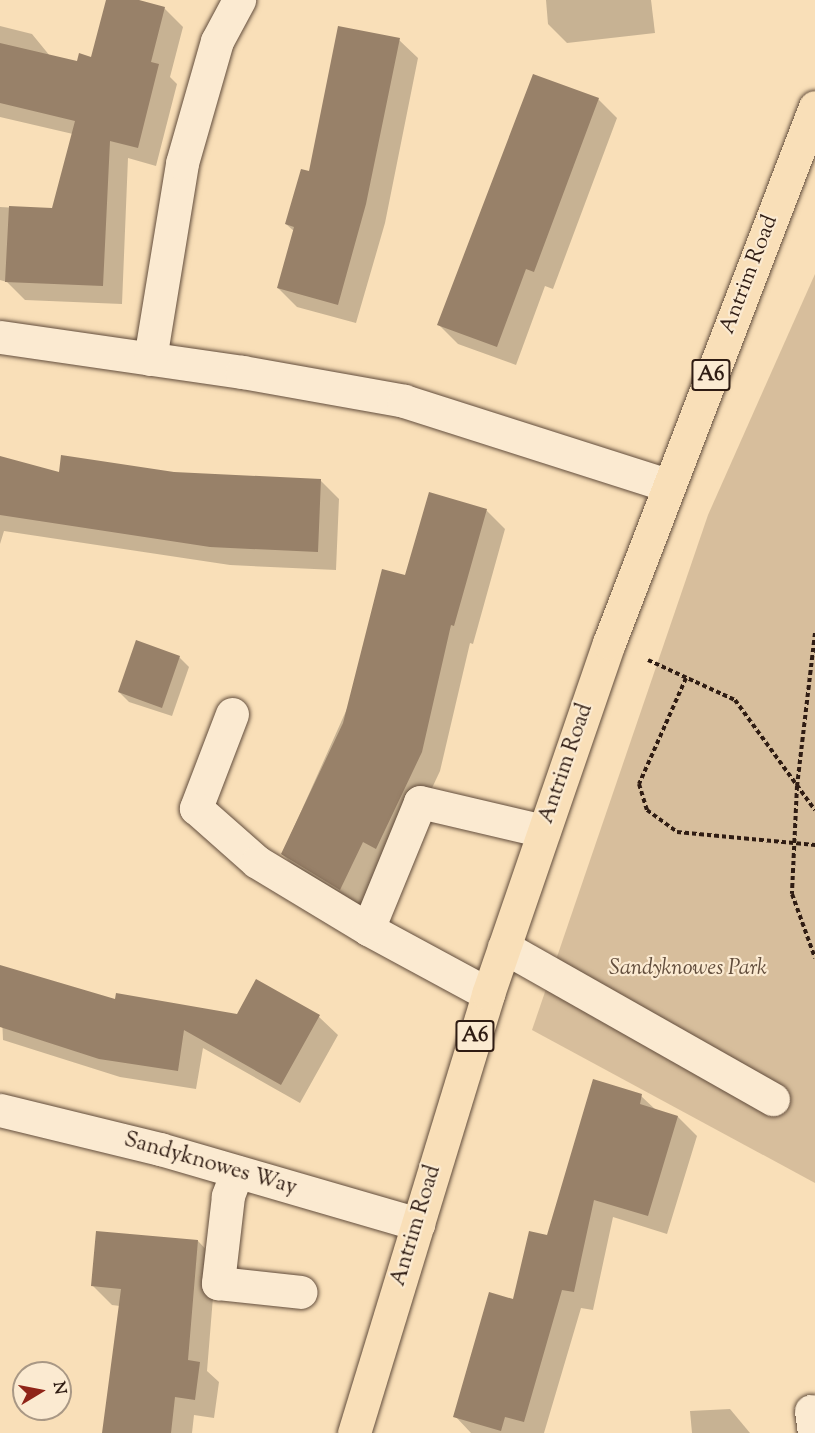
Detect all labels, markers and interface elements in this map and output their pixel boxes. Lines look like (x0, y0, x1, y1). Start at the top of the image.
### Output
street label: Antrim Road (715, 212, 785, 338)
road number: A6 (690, 357, 732, 393)
street label: Antrim Road (534, 701, 600, 827)
park label: Sandyknowes Park (609, 957, 767, 983)
road number: A6 (454, 1018, 496, 1054)
street label: Sandyknowes Way (121, 1128, 299, 1202)
street label: Antrim Road (386, 1162, 448, 1290)
north arrow (12, 1361, 72, 1421)
text: N (46, 1380, 71, 1396)

